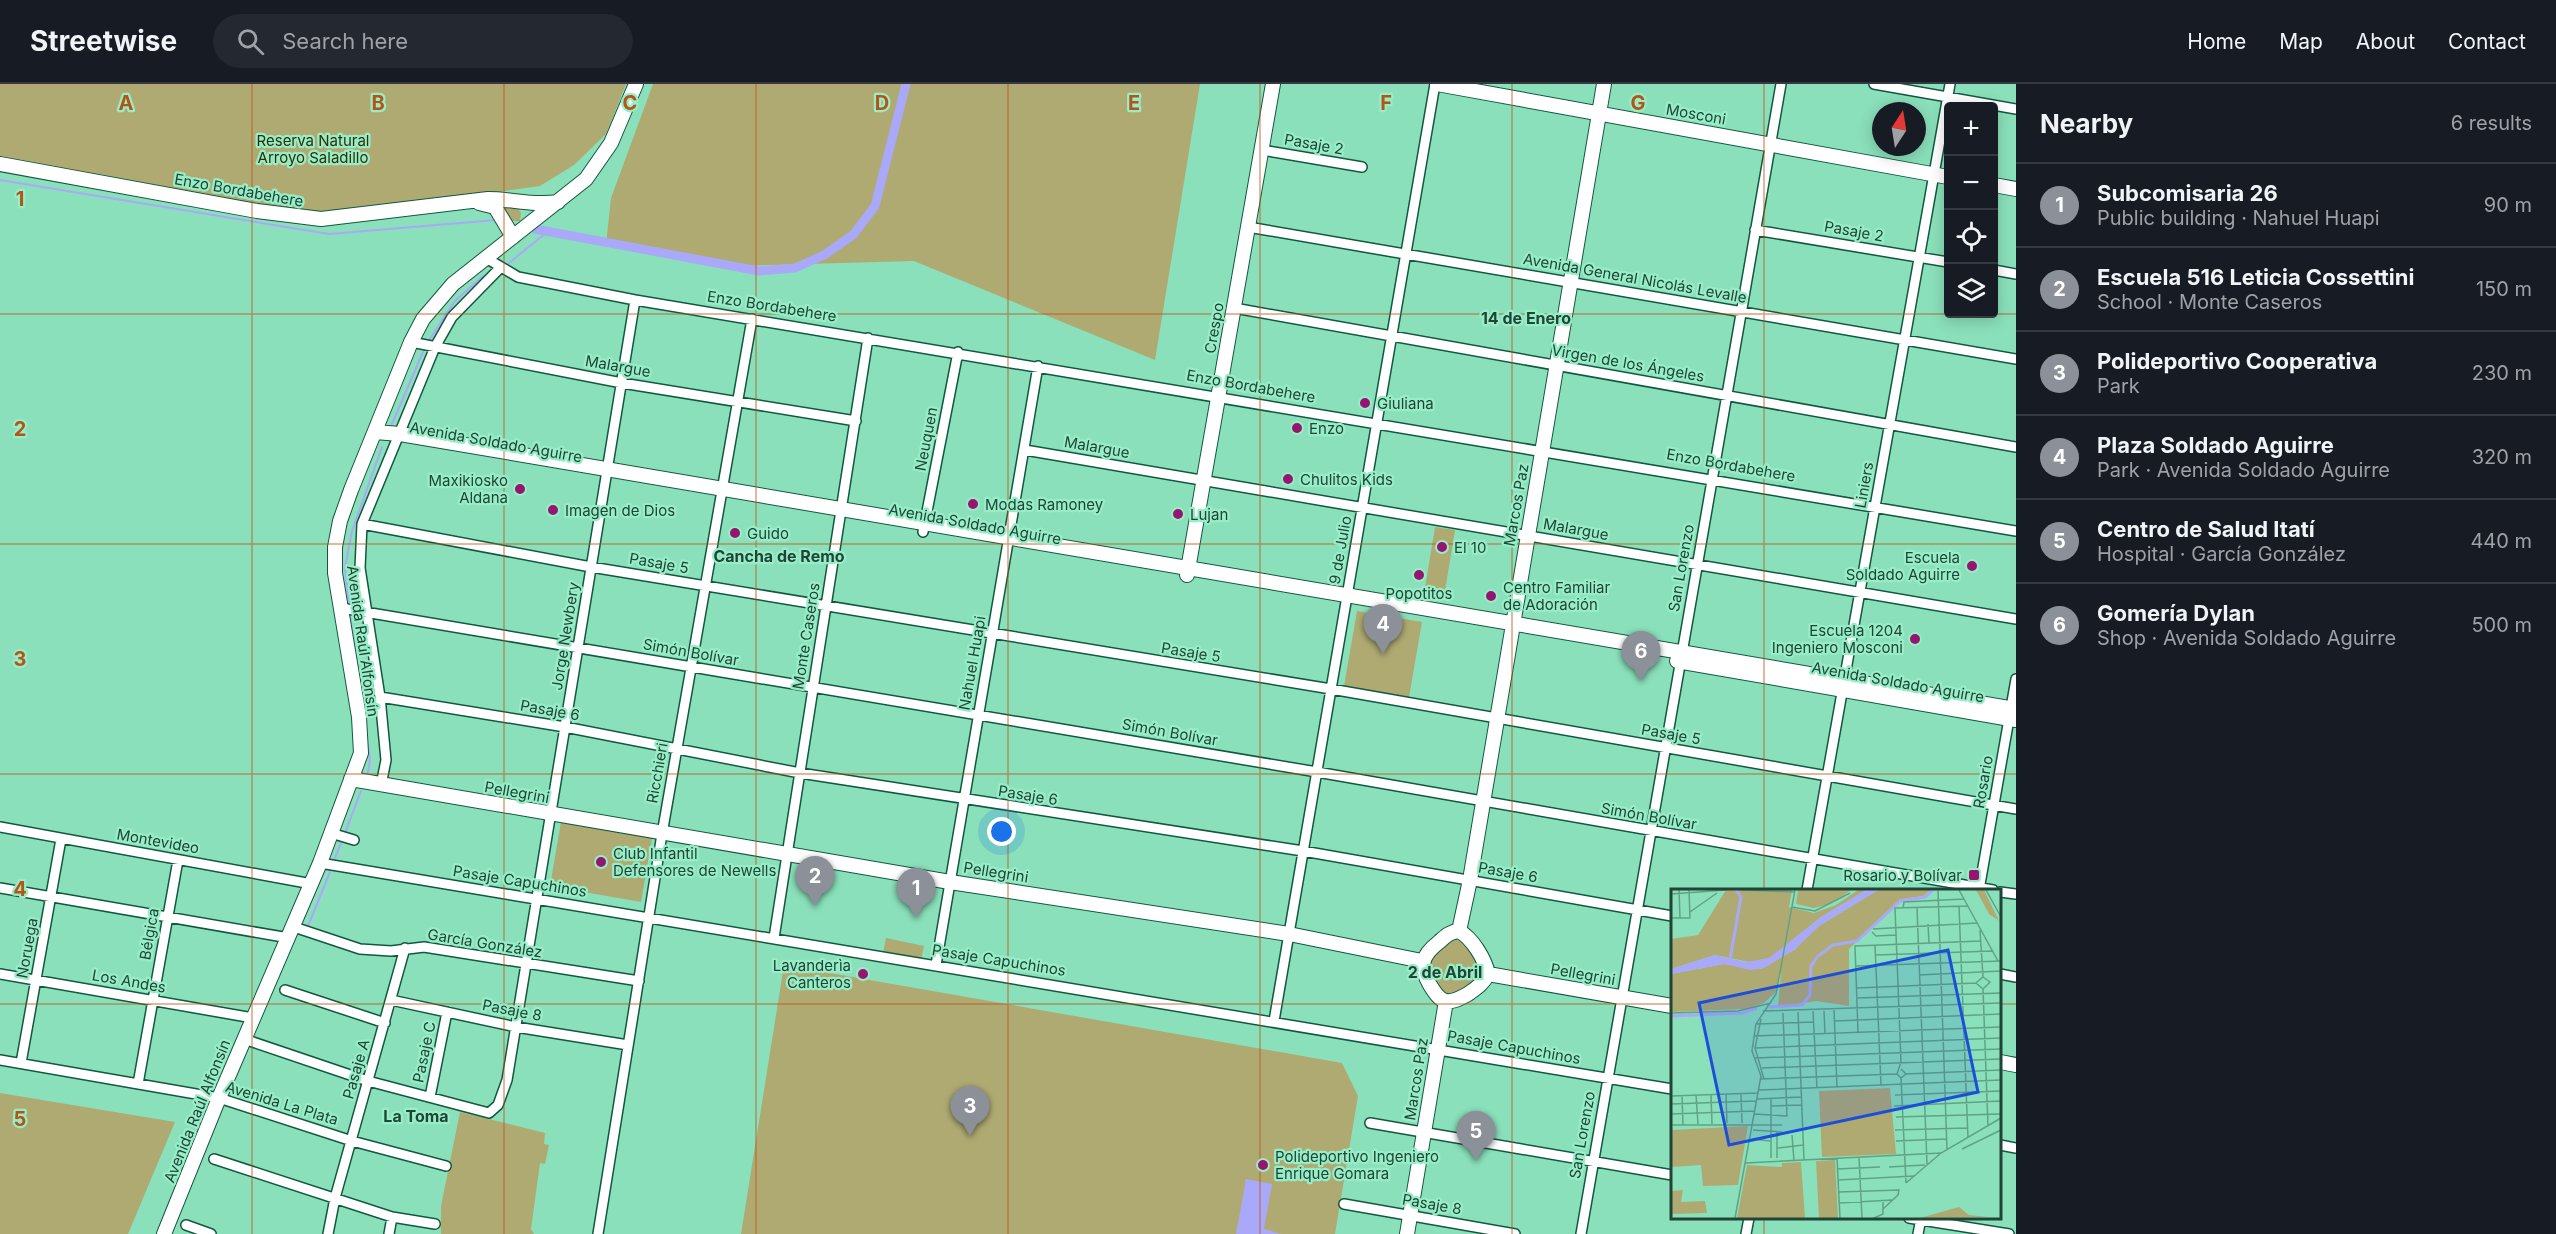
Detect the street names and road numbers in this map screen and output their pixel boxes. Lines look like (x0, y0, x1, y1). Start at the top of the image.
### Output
street label: Mosconi (1665, 99, 1727, 129)
street label: Pasaje 2 (1283, 129, 1345, 159)
street label: Enzo Bordabehere (173, 169, 305, 211)
street label: Pasaje 2 (1823, 216, 1885, 246)
street label: Avenida General Nicolás Levalle (1522, 249, 1748, 307)
street label: Enzo Bordabehere (706, 286, 838, 326)
street label: Crespo (1200, 301, 1228, 355)
street label: Virgen de los Ángeles (1550, 340, 1706, 386)
street label: Malargue (584, 351, 652, 381)
street label: Enzo Bordabehere (1185, 365, 1317, 407)
street label: Neuquen (911, 405, 941, 473)
street label: Avenida Soldado Aguirre (408, 417, 584, 467)
street label: Malargue (1063, 432, 1131, 462)
street label: Enzo Bordabehere (1665, 444, 1797, 486)
street label: Liniers (1851, 460, 1877, 510)
street label: Marcos Paz (1499, 462, 1533, 548)
street label: Avenida Soldado Aguirre (887, 499, 1063, 549)
street label: 9 de Julio (1325, 514, 1355, 586)
street label: Malargue (1542, 514, 1610, 544)
street label: San Lorenzo (1664, 523, 1698, 613)
street label: Pasaje 5 (628, 548, 690, 578)
street label: Avenida Raúl Alfonsín (343, 564, 383, 718)
street label: Jorge Newbery (547, 580, 583, 692)
street label: Monte Caseros (788, 581, 824, 691)
street label: Nahuel Huapi (954, 614, 990, 712)
street label: Simón Bolívar (642, 634, 741, 670)
street label: Pasaje 5 (1160, 638, 1222, 666)
street label: Avenida Soldado Aguirre (1810, 657, 1986, 707)
street label: Pasaje 6 (519, 695, 581, 725)
street label: Simón Bolívar (1121, 714, 1220, 750)
street label: Pasaje 5 (1640, 719, 1702, 749)
street label: Ricchieri (642, 741, 672, 805)
street label: Rosario (1969, 754, 1997, 810)
street label: Pellegrini (483, 777, 551, 807)
street label: Pasaje 6 (997, 781, 1059, 809)
street label: Simón Bolívar (1600, 798, 1699, 834)
street label: Montevideo (115, 824, 201, 858)
street label: Pellegrini (962, 857, 1030, 887)
street label: Pasaje 6 (1477, 857, 1539, 887)
street label: Pasaje Capuchinos (452, 861, 588, 901)
street label: Bélgica (135, 907, 163, 961)
street label: Noruega (12, 916, 42, 980)
street label: García González (426, 925, 544, 961)
street label: Pasaje Capuchinos (931, 940, 1067, 980)
street label: Pellegrini (1549, 959, 1617, 989)
street label: Los Andes (91, 965, 167, 997)
street label: Pasaje 8 (481, 995, 543, 1025)
street label: Pasaje C (408, 1020, 440, 1084)
street label: Pasaje Capuchinos (1446, 1026, 1582, 1068)
street label: Marcos Paz (1400, 1036, 1432, 1122)
street label: Avenida Raúl Alfonsín (160, 1037, 234, 1185)
street label: Pasaje A (338, 1037, 374, 1101)
street label: Avenida La Plata (223, 1077, 341, 1129)
street label: San Lorenzo (1565, 1090, 1599, 1180)
street label: Pasaje 8 (1401, 1189, 1463, 1219)

